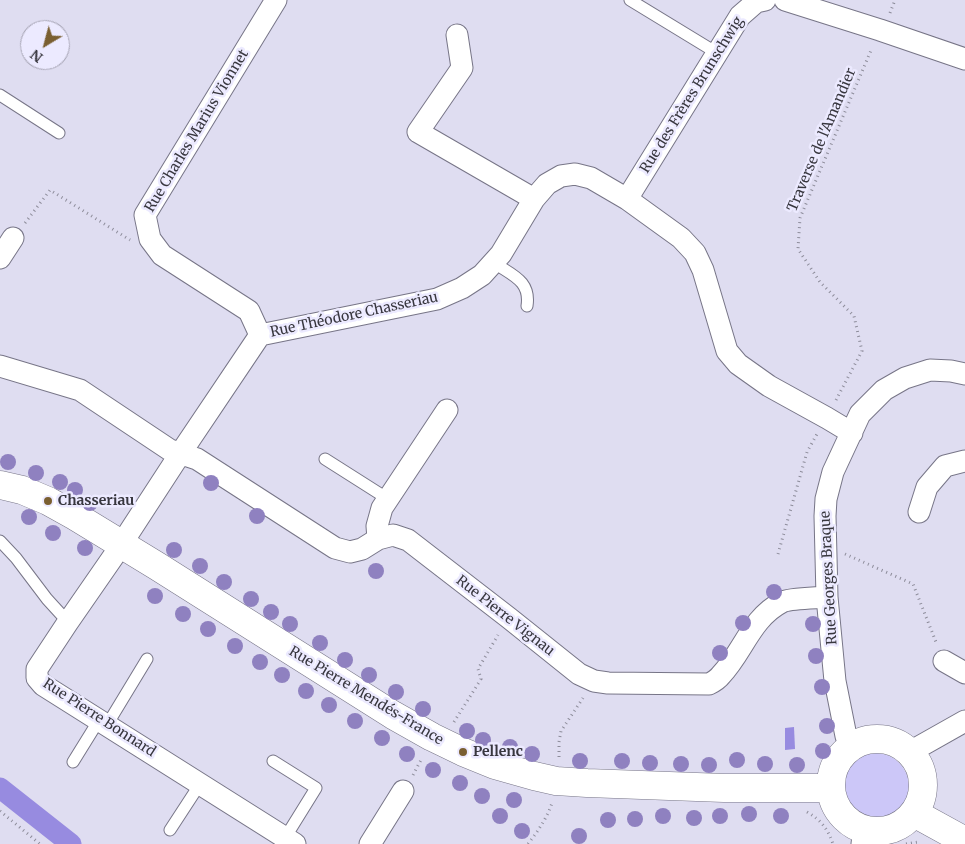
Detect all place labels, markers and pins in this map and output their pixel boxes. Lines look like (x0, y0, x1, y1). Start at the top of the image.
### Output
place label: Chasseriau (58, 493, 134, 509)
marker: Chasseriau (42, 495, 54, 507)
place label: Pellenc (473, 744, 523, 760)
marker: Pellenc (457, 746, 469, 758)

